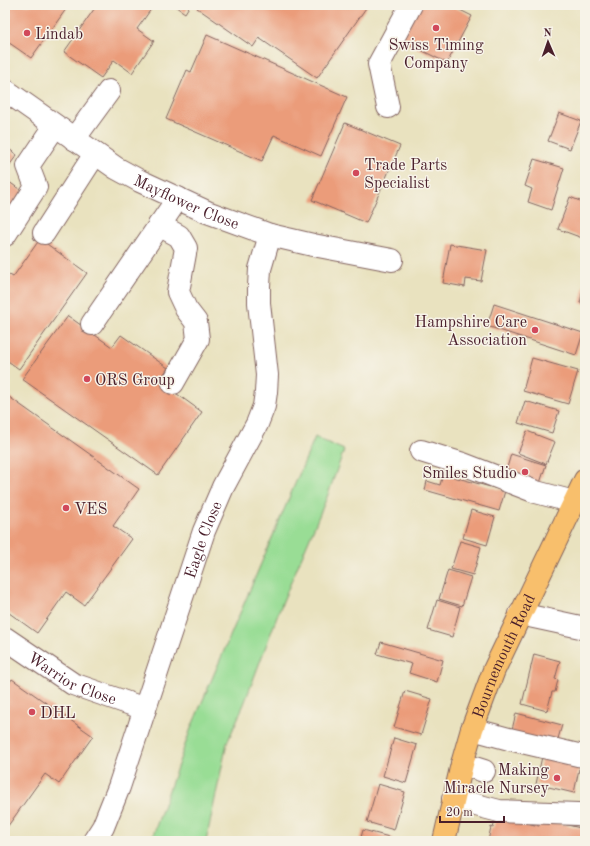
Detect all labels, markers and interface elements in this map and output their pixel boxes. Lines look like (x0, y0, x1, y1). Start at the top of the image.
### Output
north arrow (528, 22, 568, 62)
marker: Swiss Timing Company (431, 23, 441, 33)
place label: Lindab (35, 27, 83, 43)
marker: Lindab (22, 28, 32, 38)
text: N (543, 28, 553, 39)
place label: Swiss Timing Company (388, 38, 484, 72)
place label: Trade Parts Specialist (364, 158, 447, 192)
marker: Trade Parts Specialist (351, 168, 361, 178)
street label: Mayflower Close (131, 173, 241, 233)
place label: Hampshire Care Association (415, 315, 527, 349)
marker: Hampshire Care Association (530, 325, 540, 335)
place label: ORS Group (95, 373, 175, 389)
marker: ORS Group (82, 374, 92, 384)
place label: Smiles Studio (422, 466, 517, 482)
marker: Smiles Studio (520, 467, 530, 477)
street label: Eagle Close (183, 499, 226, 581)
place label: VES (74, 502, 107, 518)
marker: VES (61, 503, 71, 513)
street label: Bournemouth Road (471, 592, 539, 721)
street label: Warrior Close (24, 650, 118, 708)
place label: DHL (40, 706, 76, 722)
marker: DHL (27, 707, 37, 717)
place label: Making Miracle Nursey (443, 763, 550, 797)
marker: Making Miracle Nursey (552, 773, 562, 783)
scale bar (440, 798, 504, 824)
text: 20 m (446, 807, 473, 819)

